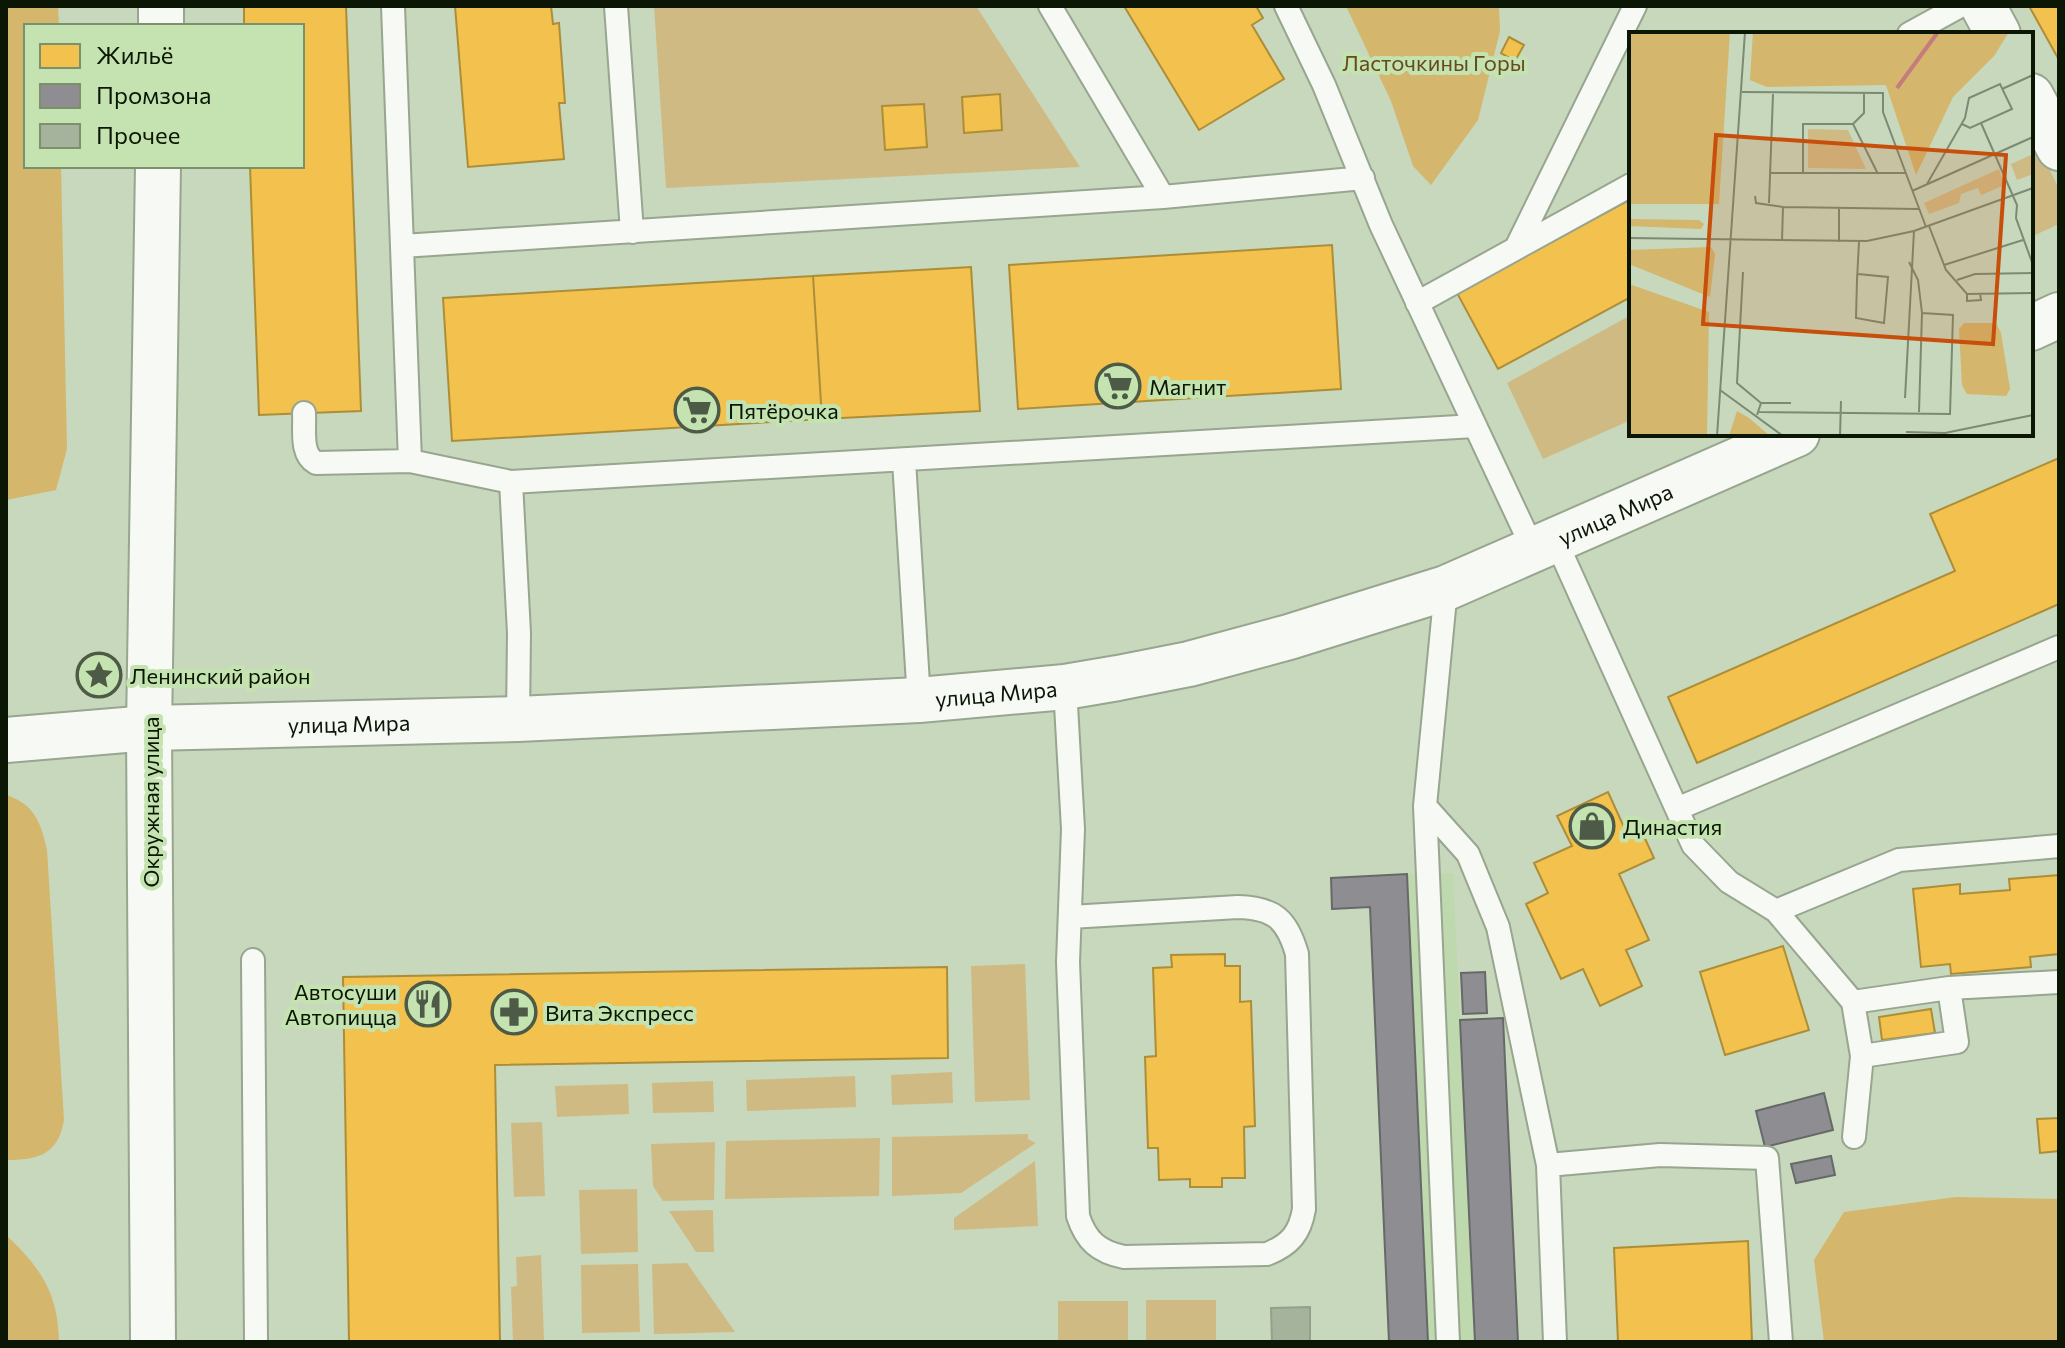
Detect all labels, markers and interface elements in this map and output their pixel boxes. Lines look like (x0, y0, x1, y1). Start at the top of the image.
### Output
legend (24, 24, 304, 168)
inset map (1629, 32, 2033, 436)
text: Жильё (96, 40, 173, 69)
park label: Ласточкины Горы (1342, 49, 1526, 76)
text: Промзона (96, 80, 211, 109)
text: Прочее (96, 120, 180, 149)
supermarket icon: Магнит (1094, 362, 1142, 410)
place label: Магнит (1149, 373, 1226, 400)
supermarket icon: Пятёрочка (673, 386, 721, 434)
place label: Пятёрочка (728, 397, 839, 424)
street label: улица Мира (1554, 477, 1677, 551)
place icon: Ленинский район (75, 651, 123, 699)
place label: Ленинский район (130, 662, 311, 689)
street label: улица Мира (934, 674, 1058, 712)
street label: улица Мира (287, 708, 410, 738)
street label: Окружная улица (137, 716, 164, 888)
shop icon: Династия (1568, 802, 1616, 850)
place label: Династия (1623, 813, 1722, 840)
place label: Автосуши Автопицца (285, 978, 397, 1030)
restaurant icon: Автосуши Автопицца (404, 980, 452, 1028)
pharmacy icon: Вита Экспресс (490, 988, 538, 1036)
place label: Вита Экспресс (545, 999, 694, 1026)

